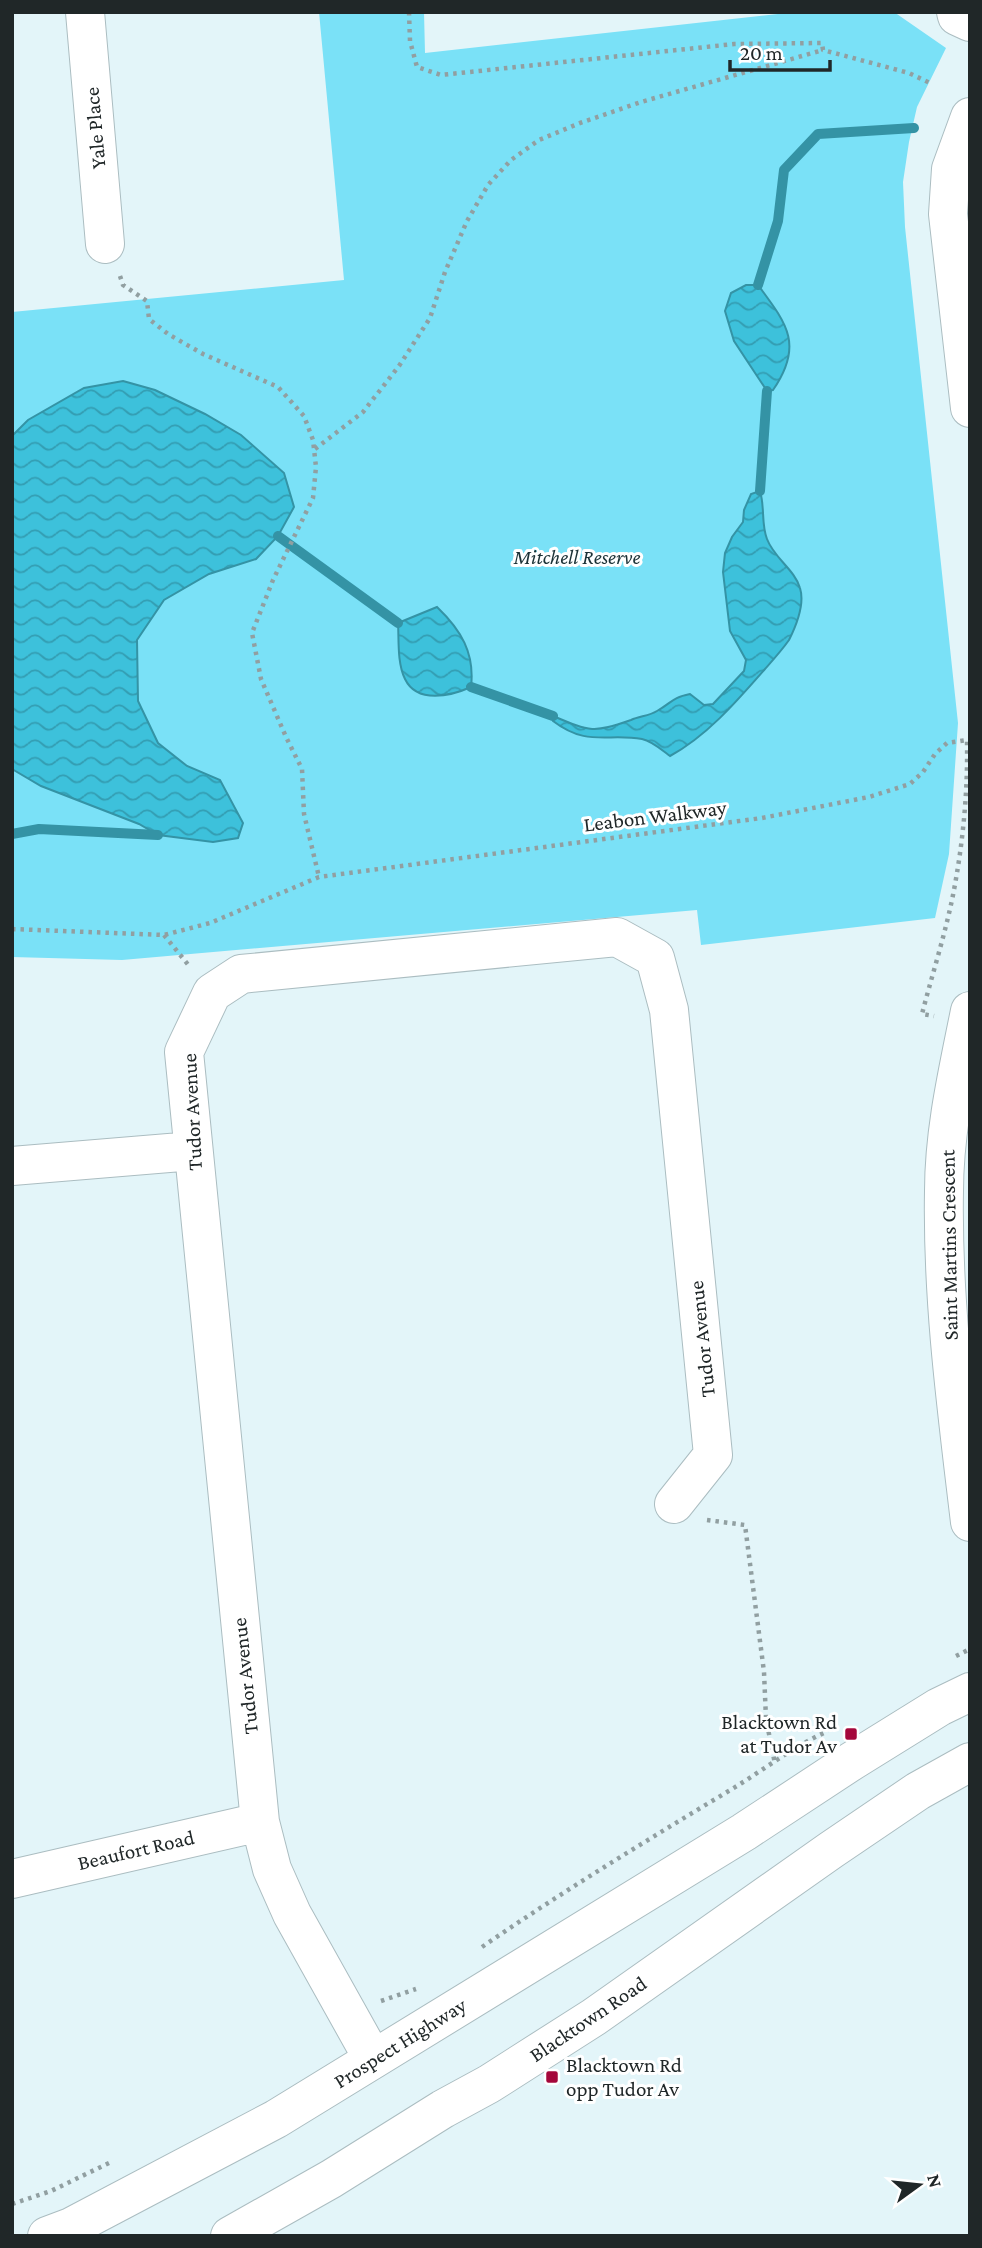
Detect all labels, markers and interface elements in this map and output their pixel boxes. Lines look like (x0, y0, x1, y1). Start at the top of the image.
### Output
scale bar (730, 28, 830, 72)
text: 20 m (740, 41, 783, 65)
street label: Yale Place (79, 86, 111, 170)
park label: Mitchell Reserve (512, 545, 641, 569)
street label: Leabon Walkway (582, 795, 728, 837)
street label: Tudor Avenue (177, 1053, 207, 1171)
street label: Saint Martins Crescent (935, 1148, 963, 1341)
street label: Tudor Avenue (684, 1279, 720, 1399)
street label: Tudor Avenue (227, 1616, 263, 1736)
place label: Blacktown Rd at Tudor Av (721, 1710, 837, 1758)
marker: Blacktown Rd at Tudor Av (843, 1726, 859, 1742)
street label: Beaufort Road (75, 1825, 197, 1875)
street label: Blacktown Road (525, 1971, 651, 2067)
street label: Prospect Highway (329, 1993, 471, 2093)
place label: Blacktown Rd opp Tudor Av (566, 2053, 682, 2101)
marker: Blacktown Rd opp Tudor Av (544, 2069, 560, 2085)
north arrow (884, 2150, 954, 2220)
text: N (923, 2172, 947, 2190)

